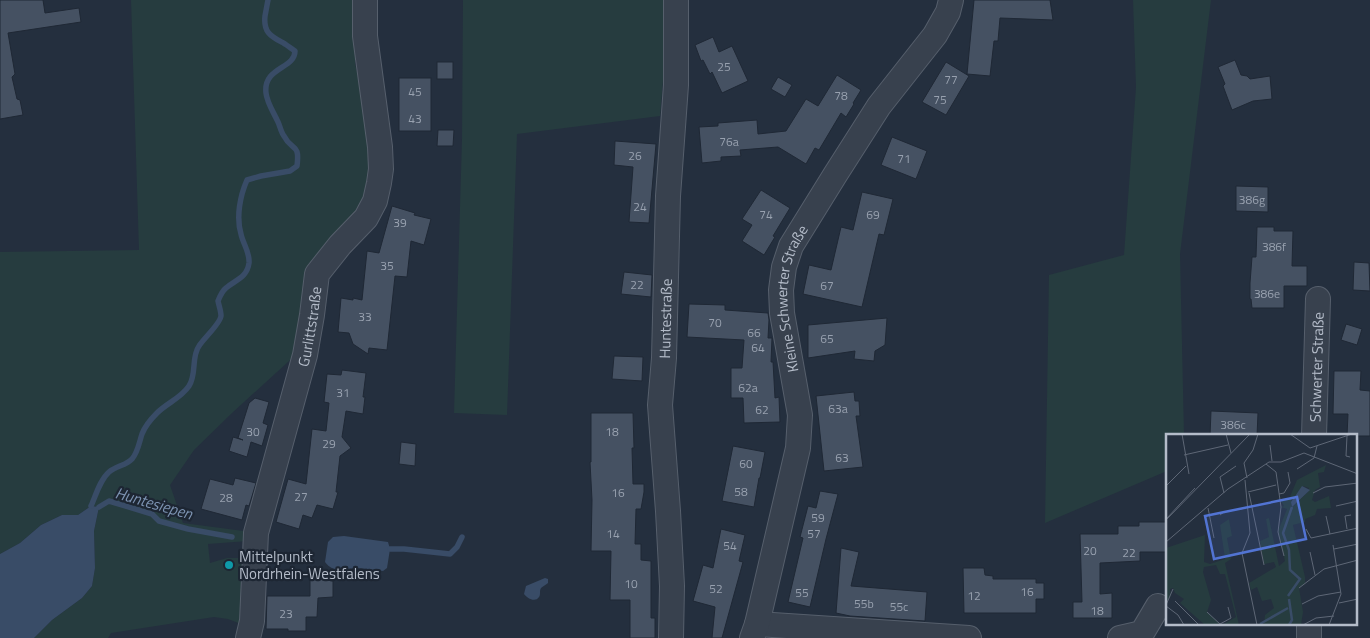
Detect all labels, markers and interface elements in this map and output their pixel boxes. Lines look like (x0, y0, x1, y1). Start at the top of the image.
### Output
house number: 25 (717, 57, 731, 76)
house number: 77 (944, 70, 958, 89)
house number: 45 (408, 82, 422, 101)
house number: 78 (834, 86, 848, 105)
house number: 75 (933, 90, 947, 109)
house number: 43 (408, 109, 422, 128)
house number: 76a (719, 132, 739, 151)
house number: 26 (628, 146, 642, 165)
house number: 71 (897, 149, 911, 168)
house number: 386g (1239, 190, 1265, 209)
house number: 24 (633, 197, 647, 216)
house number: 74 (759, 205, 773, 224)
house number: 69 (866, 205, 880, 224)
house number: 39 (393, 213, 407, 232)
street label: Kleine Schwerter Straße (770, 220, 813, 374)
house number: 386f (1262, 237, 1286, 256)
house number: 35 (380, 256, 394, 275)
house number: 22 (630, 275, 644, 294)
house number: 67 (820, 276, 834, 295)
street label: Huntestraße (652, 278, 677, 359)
house number: 386e (1254, 284, 1280, 303)
street label: Gurlittstraße (291, 285, 327, 369)
house number: 33 (358, 307, 372, 326)
street label: Schwerter Straße (1303, 312, 1329, 423)
house number: 70 (708, 313, 722, 332)
house number: 66 (747, 323, 761, 342)
house number: 65 (820, 329, 834, 348)
house number: 64 (751, 338, 765, 357)
house number: 62a (738, 378, 758, 397)
house number: 31 (336, 383, 350, 402)
house number: 63a (828, 399, 848, 418)
house number: 62 (755, 400, 769, 419)
house number: 386c (1220, 415, 1246, 434)
house number: 30 (246, 422, 260, 441)
house number: 18 (605, 422, 619, 441)
house number: 29 (322, 434, 336, 453)
inset map (1166, 434, 1358, 626)
house number: 63 (835, 448, 849, 467)
house number: 60 (739, 454, 753, 473)
water label: Huntesiepen (113, 481, 196, 526)
house number: 58 (734, 482, 748, 501)
house number: 16 (611, 483, 625, 502)
house number: 27 (294, 487, 308, 506)
house number: 28 (219, 488, 233, 507)
house number: 59 (811, 508, 825, 527)
house number: 14 (606, 524, 620, 543)
house number: 57 (807, 524, 821, 543)
house number: 54 (723, 536, 737, 555)
house number: 20 (1083, 541, 1097, 560)
house number: 22 (1122, 543, 1136, 562)
place label: Mittelpunkt Nordrhein-Westfalens (239, 545, 380, 585)
marker: Mittelpunkt Nordrhein-Westfalens (223, 559, 235, 571)
house number: 10 (624, 574, 638, 593)
house number: 52 (709, 579, 723, 598)
house number: 16 (1020, 582, 1034, 601)
house number: 55 (795, 583, 809, 602)
house number: 12 (967, 586, 981, 605)
house number: 55b (854, 594, 874, 613)
house number: 55c (890, 597, 908, 616)
house number: 18 (1090, 601, 1104, 620)
house number: 23 (279, 604, 293, 623)

